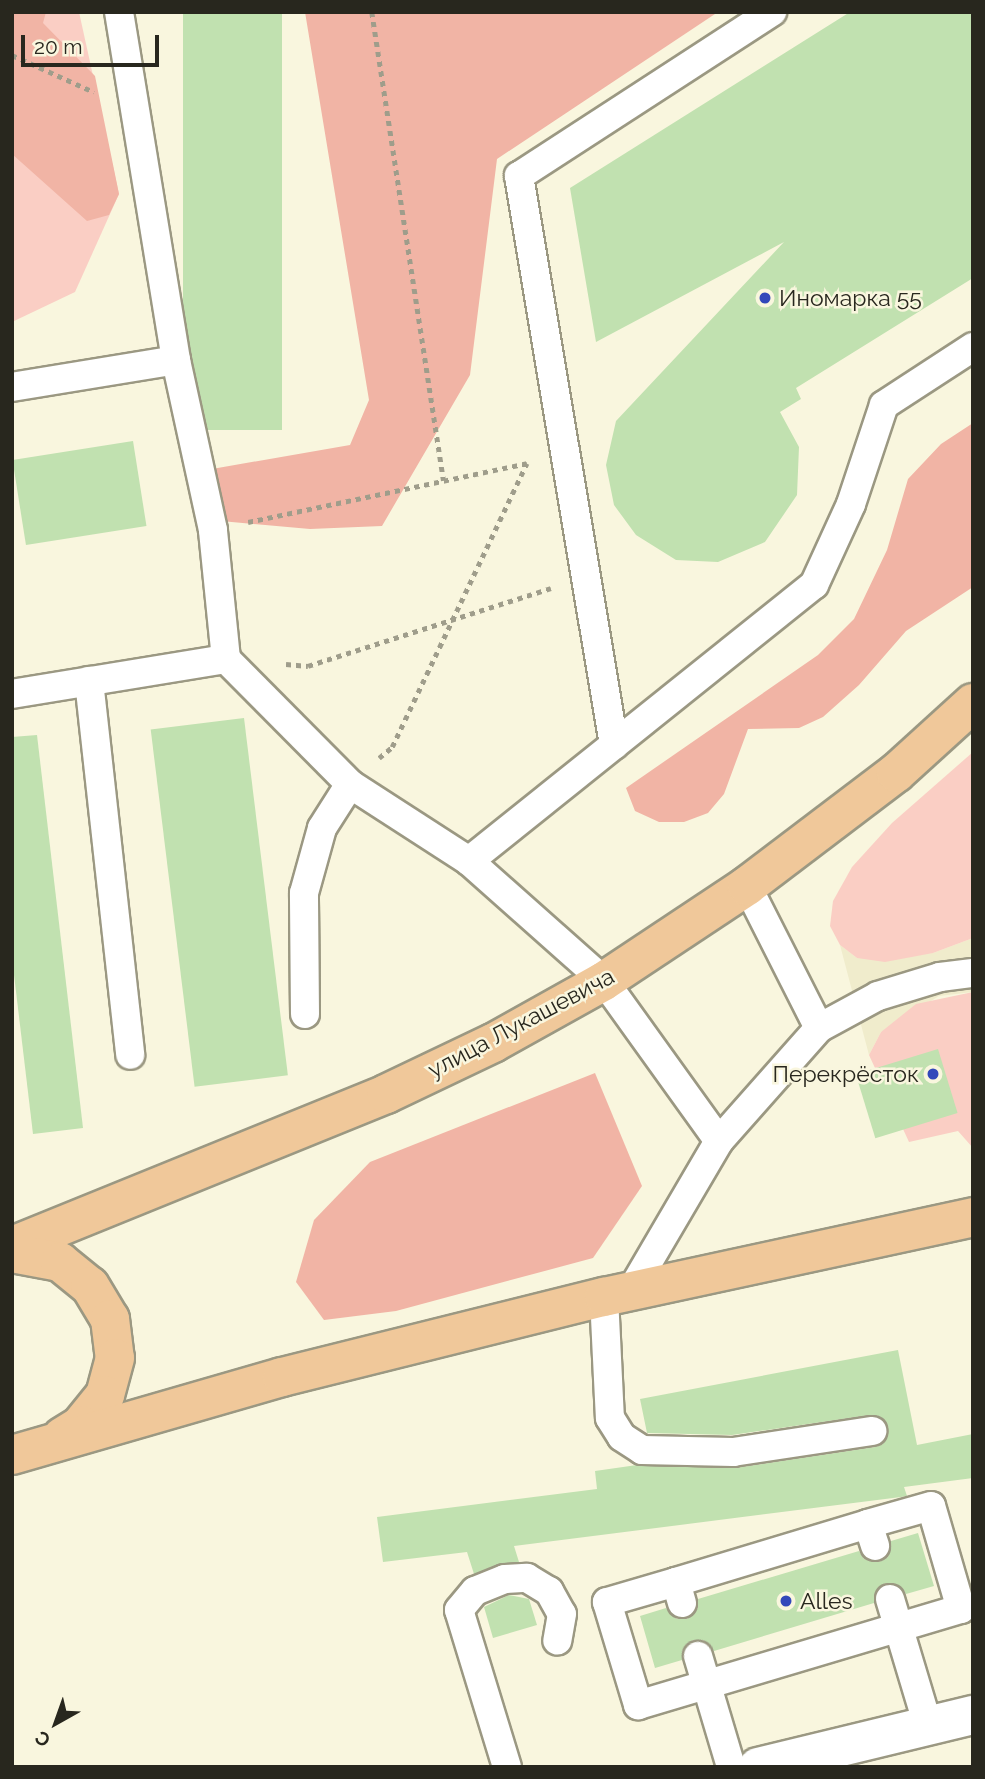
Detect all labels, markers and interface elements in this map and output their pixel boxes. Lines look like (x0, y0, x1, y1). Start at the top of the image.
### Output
scale bar (24, 21, 163, 65)
text: 20 m (34, 34, 82, 59)
place label: Иномарка 55 (779, 284, 922, 312)
marker: Иномарка 55 (757, 290, 773, 306)
street label: улица Лукашевича (423, 962, 619, 1084)
place label: Перекрёсток (772, 1060, 919, 1088)
marker: Перекрёсток (925, 1066, 941, 1082)
place label: Alles (800, 1587, 853, 1615)
marker: Alles (778, 1593, 794, 1609)
north arrow (21, 1688, 91, 1758)
text: С (30, 1726, 55, 1752)

